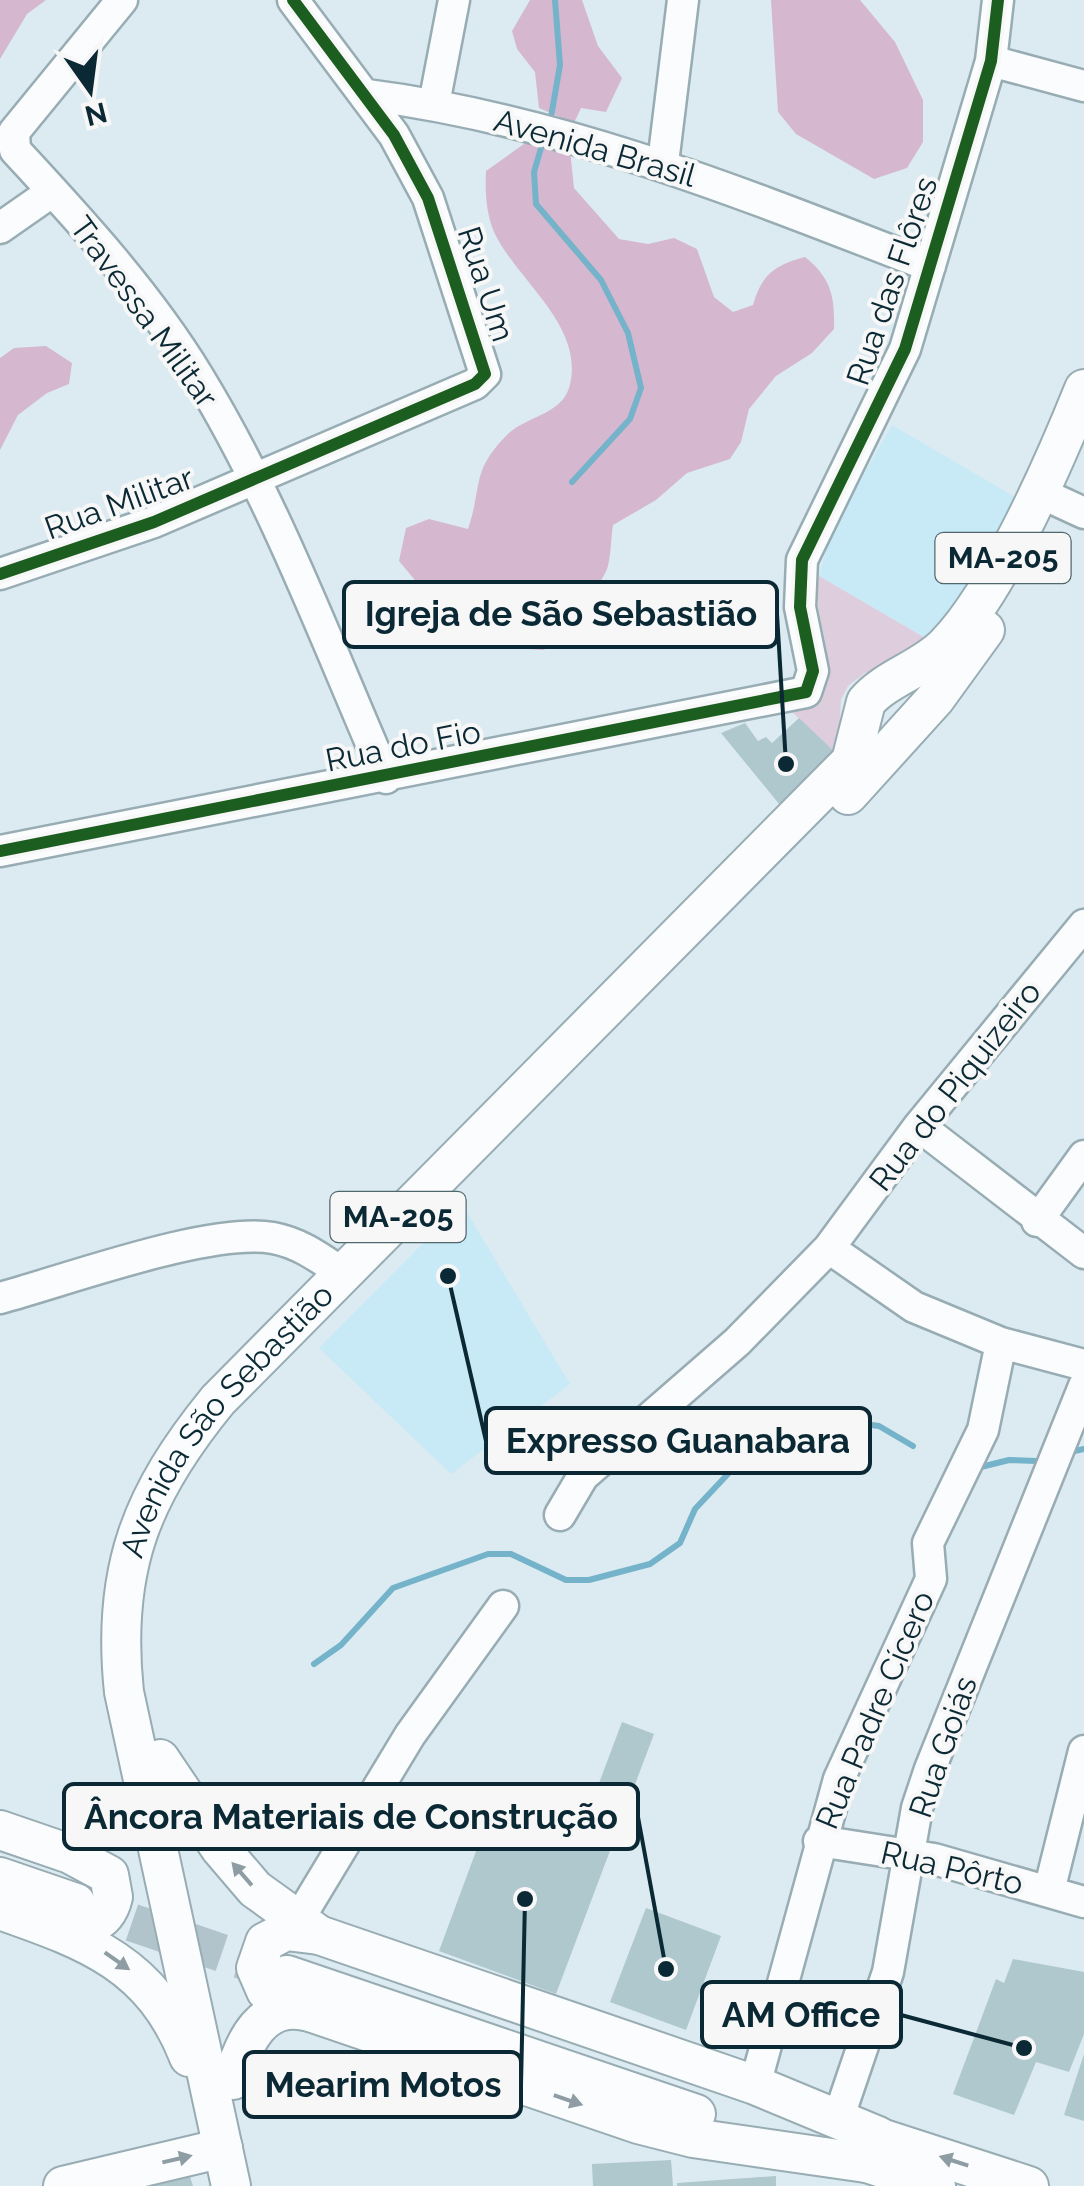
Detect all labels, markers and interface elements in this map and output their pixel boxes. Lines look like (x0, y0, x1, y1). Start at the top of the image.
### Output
north arrow (40, 40, 140, 140)
text: N (82, 95, 110, 132)
street label: Avenida Brasil (490, 101, 701, 194)
street label: Rua das Flôres (839, 172, 944, 390)
street label: Travessa Militar (63, 209, 226, 414)
street label: Rua Um (451, 222, 522, 346)
street label: Rua Militar (39, 459, 198, 546)
road number: MA-205 (936, 533, 1070, 583)
callout: Igreja de São Sebastião (344, 582, 777, 647)
text: Igreja de São Sebastião (365, 593, 757, 634)
street label: Rua do Fio (322, 712, 484, 779)
street label: Rua do Piquizeiro (861, 973, 1048, 1198)
road number: MA-205 (330, 1192, 466, 1242)
street label: Avenida São Sebastião (113, 1276, 340, 1562)
callout: Expresso Guanabara (486, 1408, 870, 1473)
text: Expresso Guanabara (506, 1420, 850, 1461)
street label: Rua Padre Cícero (808, 1585, 941, 1834)
street label: Rua Goiás (901, 1671, 984, 1822)
callout: Âncora Materiais de Construção (64, 1784, 638, 1849)
text: Âncora Materiais de Construção (84, 1796, 618, 1837)
street label: Rua Pôrto (877, 1833, 1027, 1902)
one-way arrow (232, 1862, 254, 1887)
one-way arrow (103, 1951, 130, 1970)
callout: AM Office (702, 1982, 901, 2047)
text: AM Office (722, 1994, 880, 2035)
callout: Mearim Motos (244, 2052, 521, 2117)
text: Mearim Motos (264, 2064, 502, 2105)
one-way arrow (553, 2093, 583, 2108)
one-way arrow (162, 2151, 193, 2166)
one-way arrow (938, 2153, 968, 2168)

